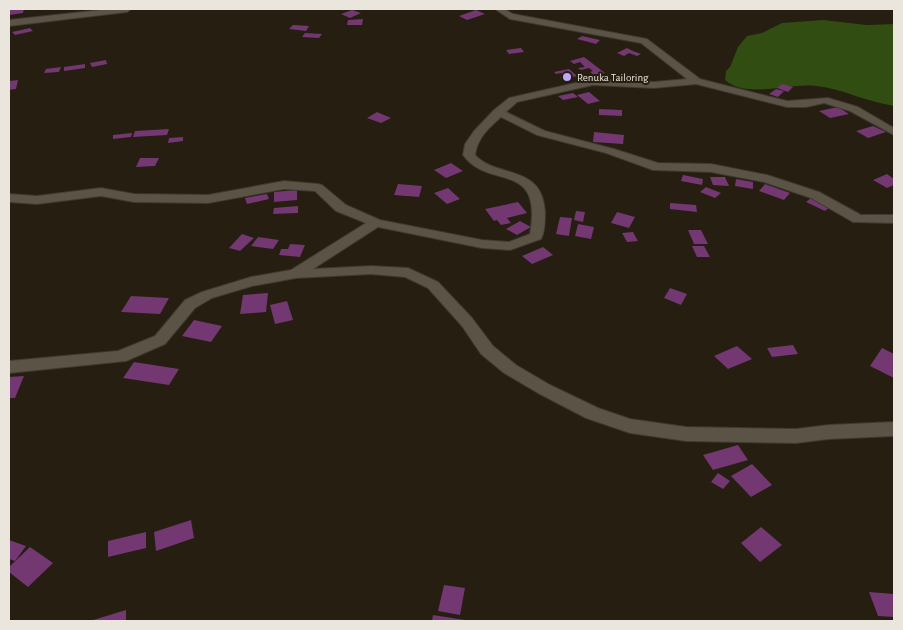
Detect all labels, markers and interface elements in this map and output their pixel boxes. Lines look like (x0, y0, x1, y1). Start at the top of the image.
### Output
marker: Renuka Tailoring (561, 71, 573, 83)
place label: Renuka Tailoring (577, 72, 649, 83)

